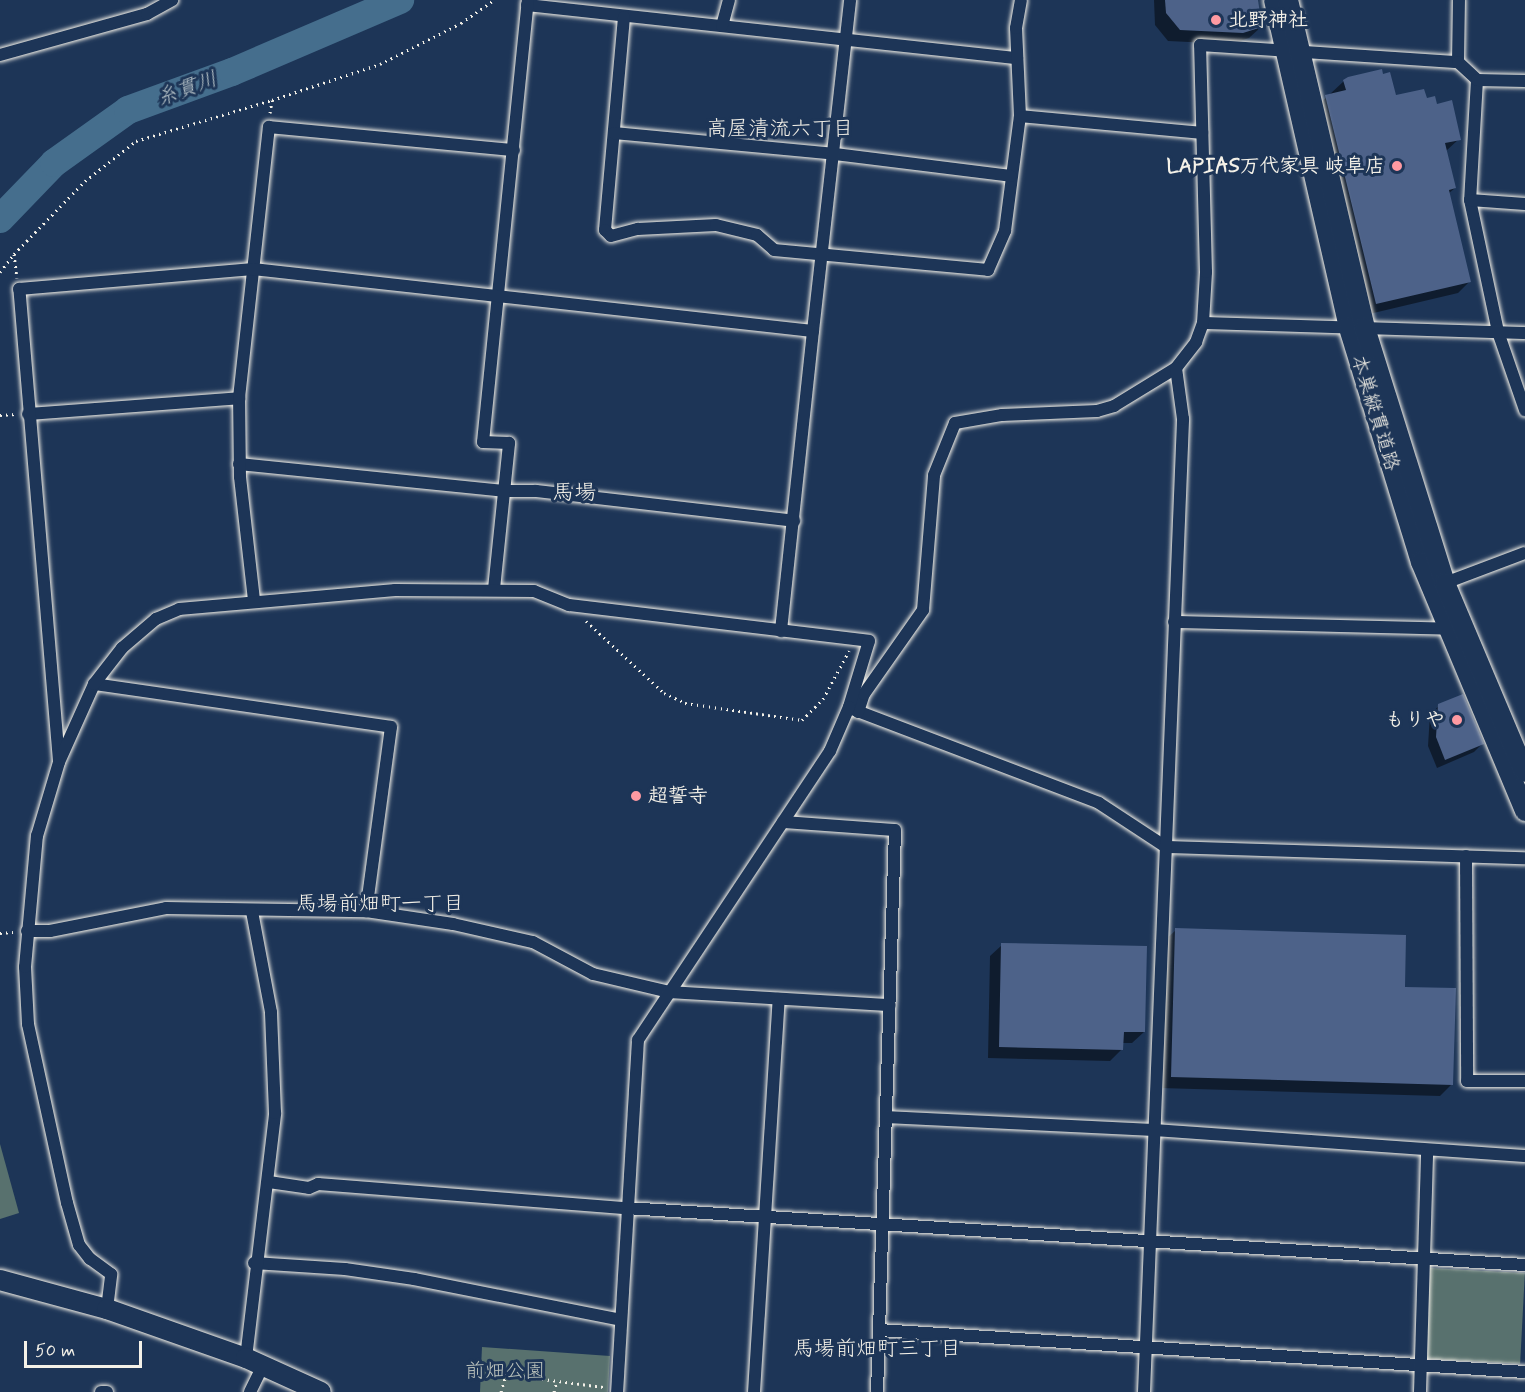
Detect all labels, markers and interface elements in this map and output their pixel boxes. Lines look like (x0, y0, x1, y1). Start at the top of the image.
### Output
place label: 北野神社 (1228, 8, 1308, 32)
marker: 北野神社 (1209, 13, 1223, 27)
water label: 糸貫川 (153, 66, 221, 112)
district label: 高屋清流六丁目 (707, 116, 853, 142)
place label: LAPIAS万代家具 岐阜店 (1166, 154, 1385, 178)
marker: LAPIAS万代家具 岐阜店 (1390, 159, 1404, 173)
street label: 本巣縦貫道路 (1346, 352, 1404, 474)
district label: 馬場 (552, 481, 596, 507)
place label: もりや (1385, 708, 1445, 732)
marker: もりや (1450, 713, 1464, 727)
place label: 超誓寺 (648, 784, 708, 808)
marker: 超誓寺 (629, 789, 643, 803)
district label: 馬場前畑町一丁目 (296, 891, 464, 917)
scale bar (27, 1329, 146, 1367)
district label: 馬場前畑町三丁目 (793, 1336, 961, 1362)
text: 50 m (35, 1339, 75, 1363)
park label: 前畑公園 (465, 1359, 545, 1383)

